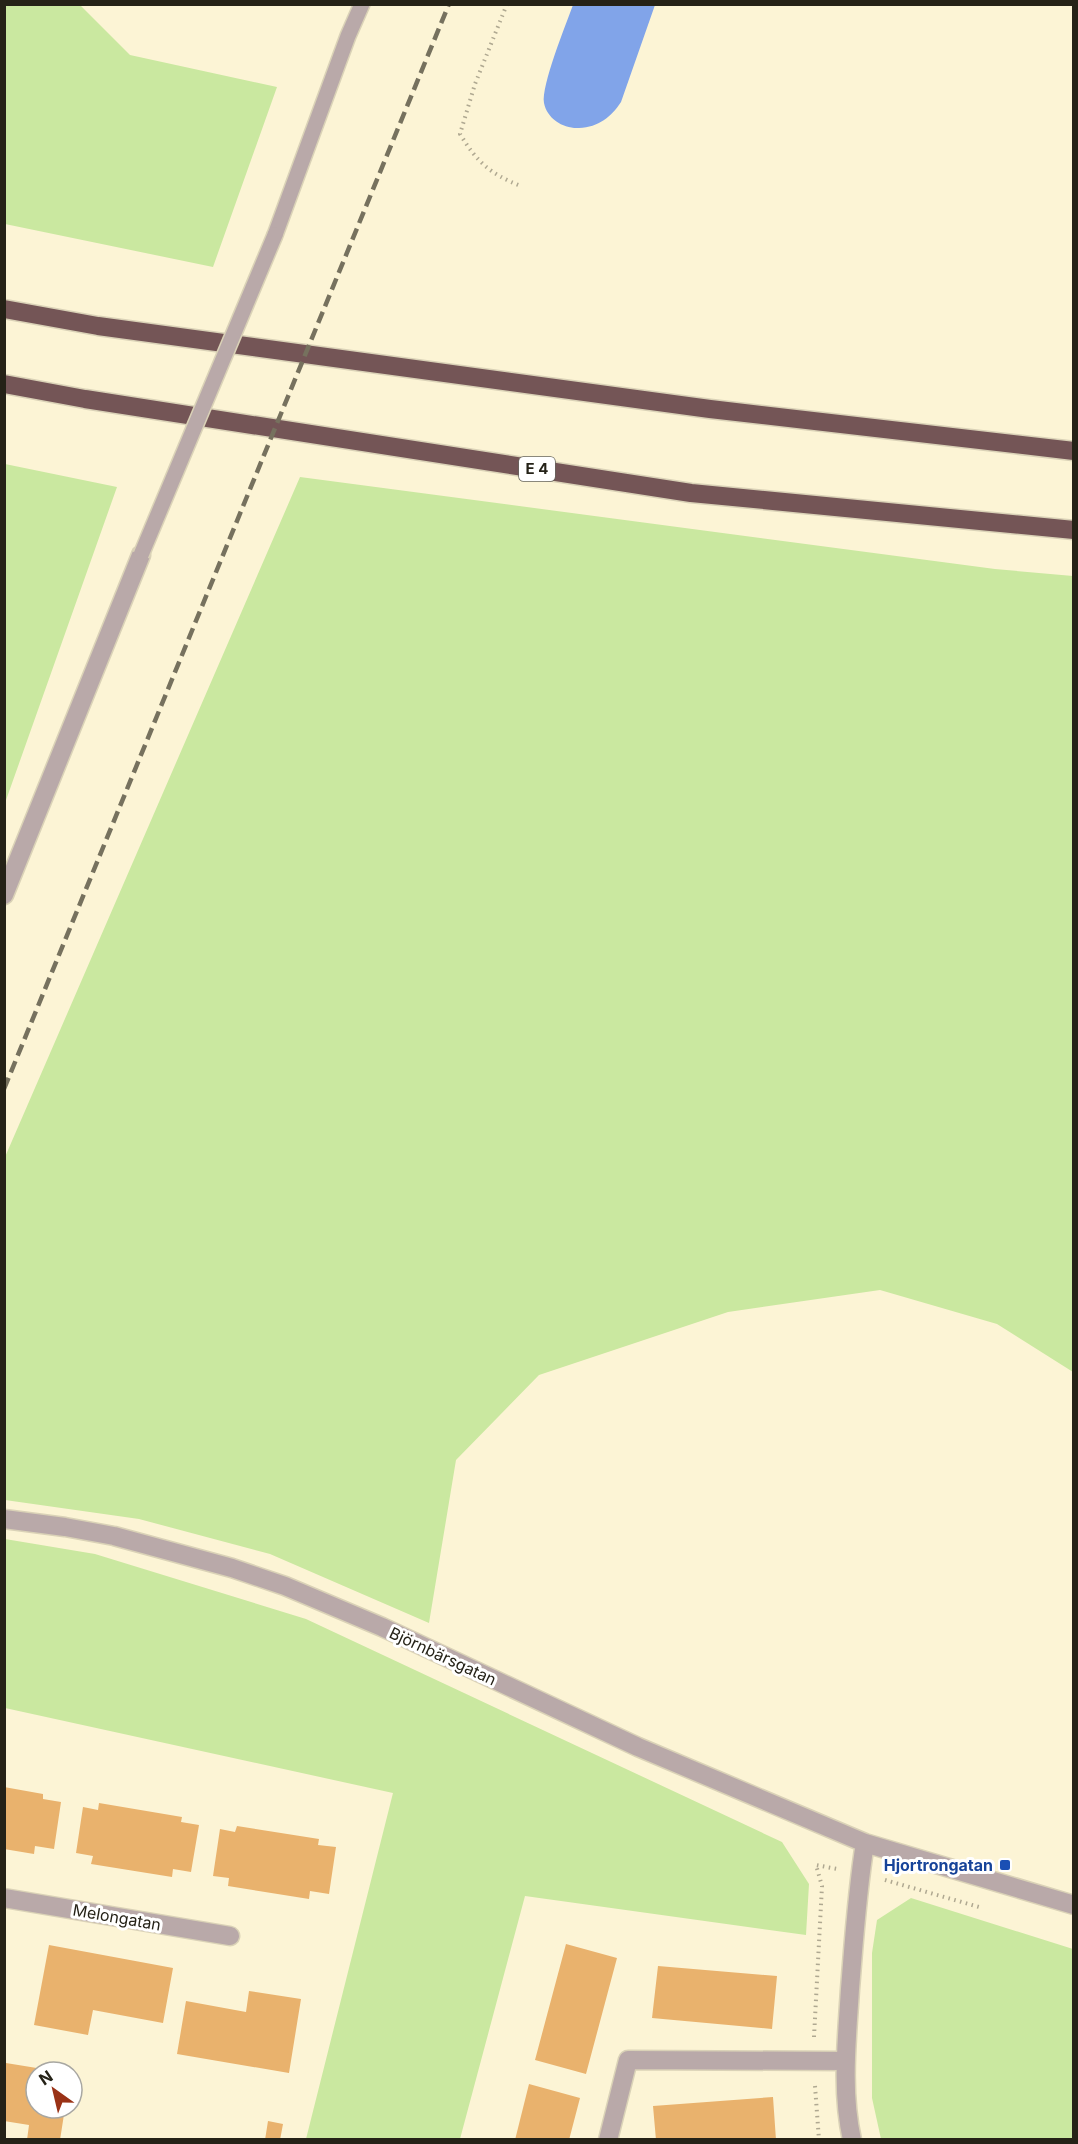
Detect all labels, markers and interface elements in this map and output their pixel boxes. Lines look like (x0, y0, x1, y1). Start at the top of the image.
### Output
road number: E 4 (519, 457, 555, 481)
street label: Björnbärsgatan (386, 1623, 500, 1689)
place label: Hjortrongatan (884, 1855, 993, 1875)
marker: Hjortrongatan (998, 1858, 1012, 1872)
street label: Melongatan (71, 1899, 163, 1935)
north arrow (24, 2060, 84, 2120)
text: N (35, 2066, 56, 2089)

